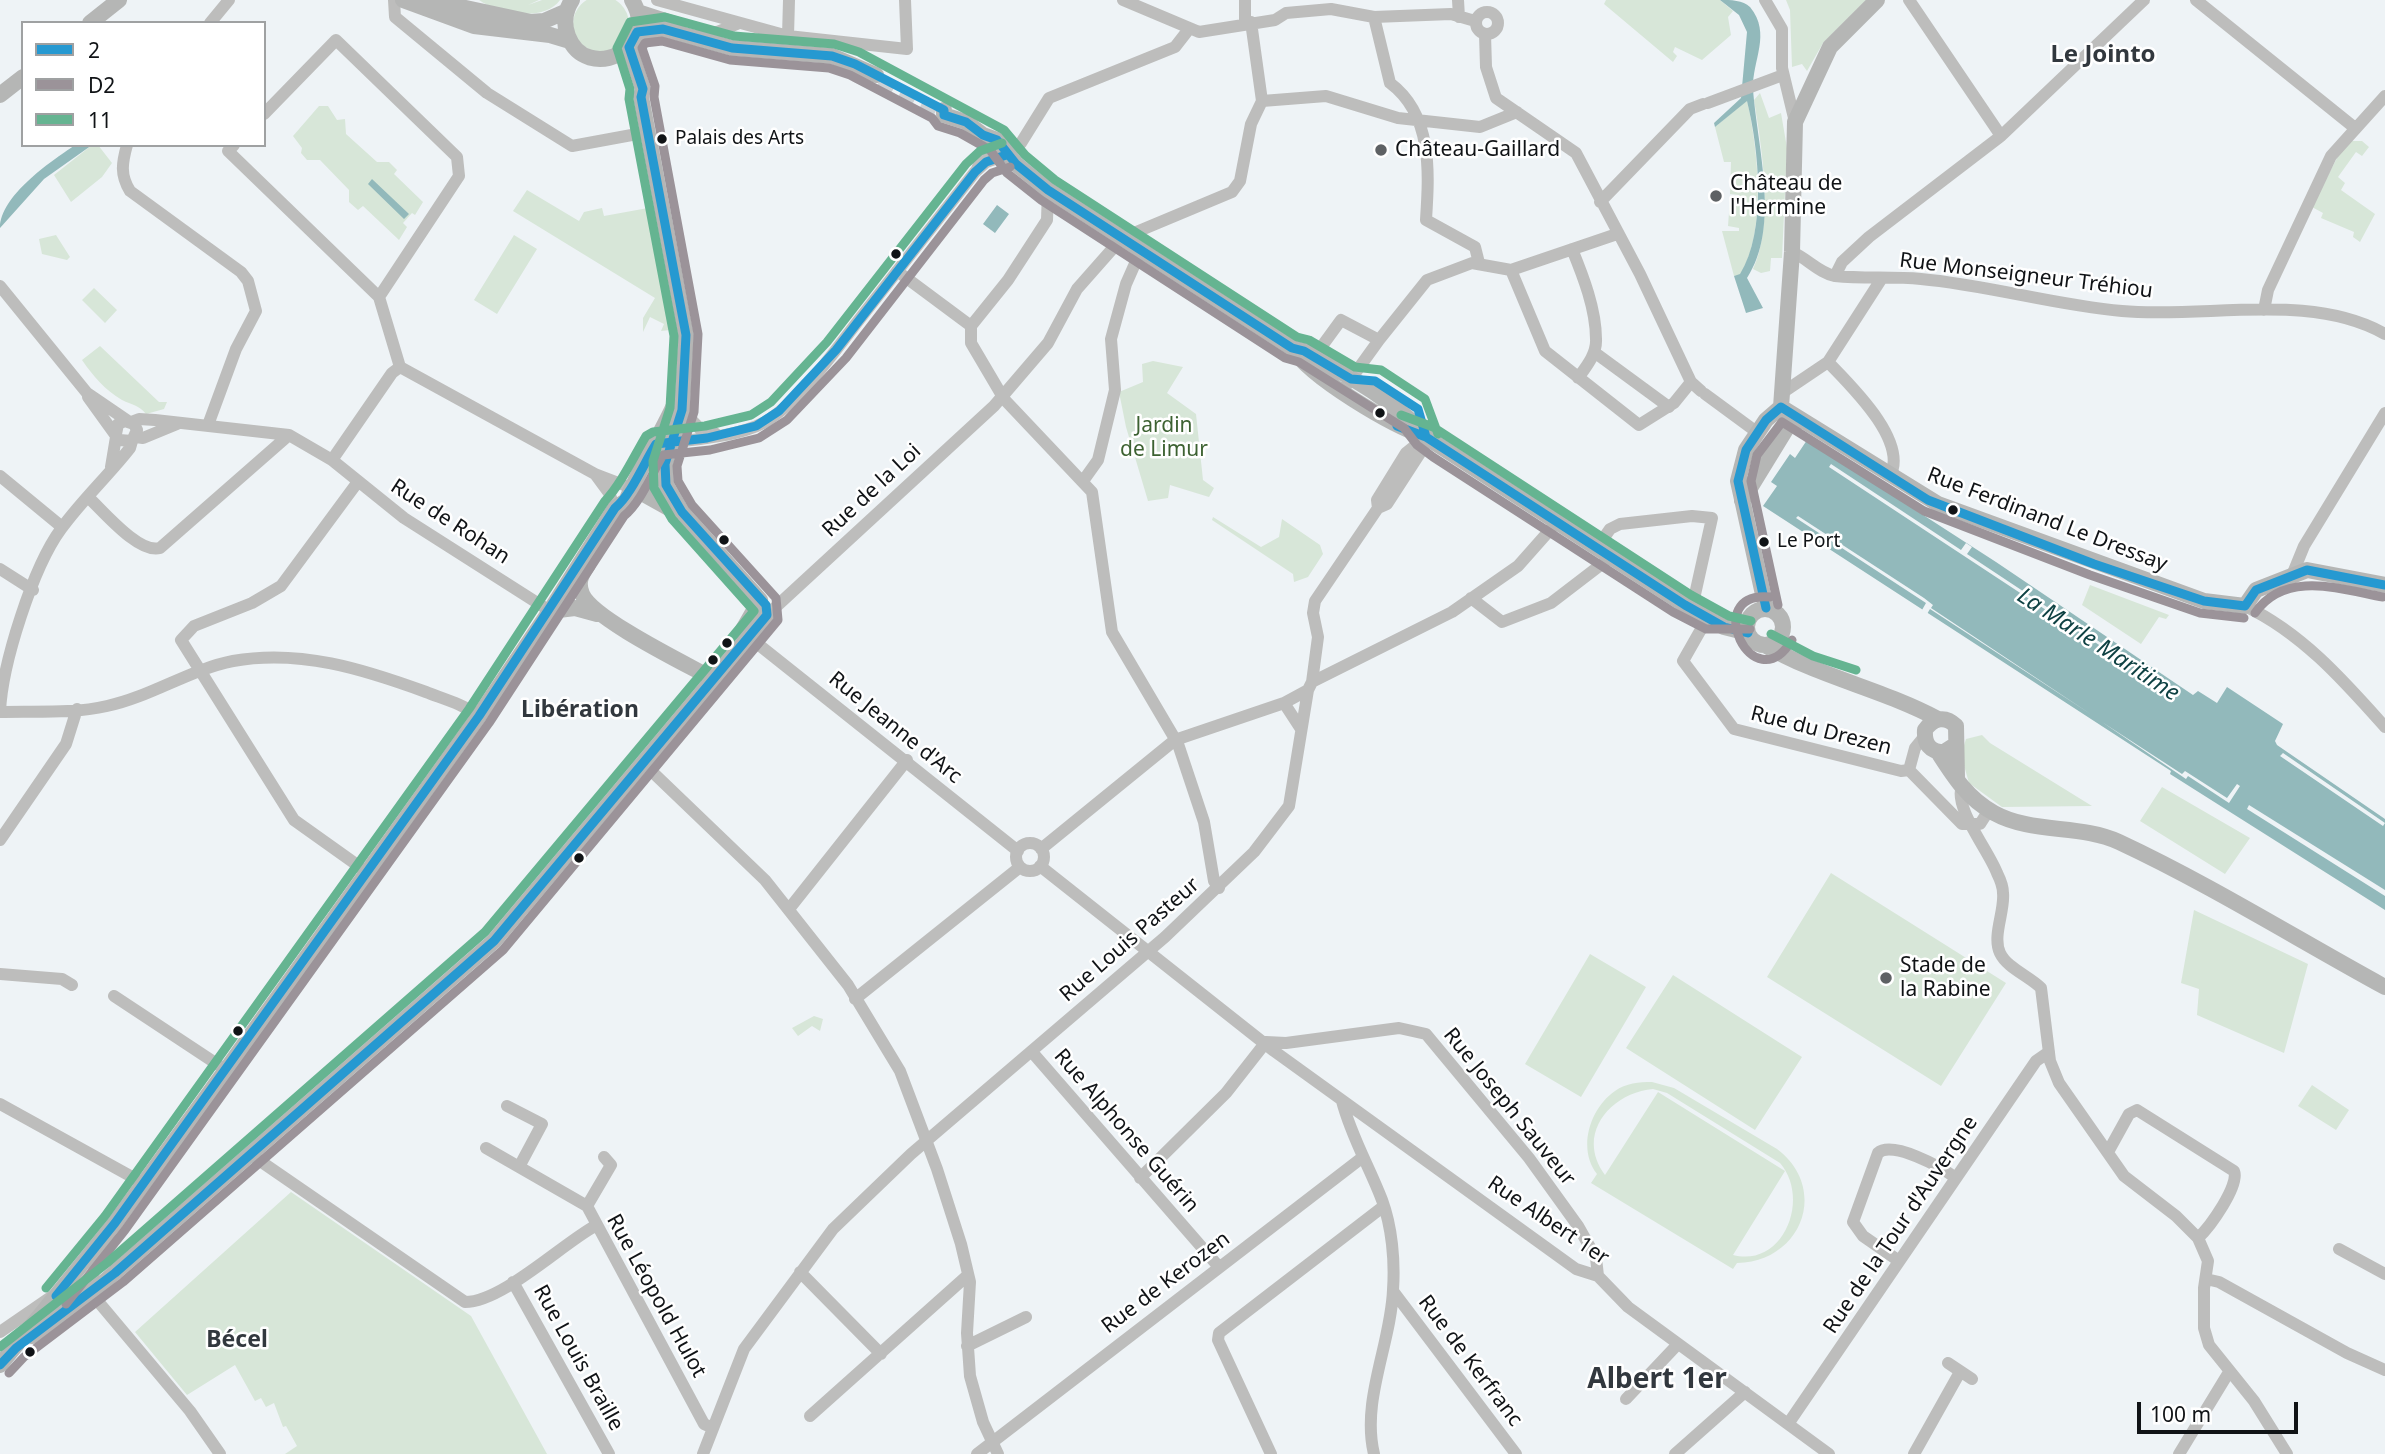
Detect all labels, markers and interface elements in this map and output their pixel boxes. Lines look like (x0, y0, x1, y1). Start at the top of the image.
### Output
legend (21, 21, 266, 147)
text: 2 (88, 36, 100, 64)
district label: Le Jointo (2050, 41, 2156, 69)
text: D2 (88, 71, 115, 99)
text: 11 (88, 106, 112, 134)
place label: Palais des Arts (675, 128, 804, 150)
marker: Palais des Arts (655, 132, 669, 146)
place label: Château-Gaillard (1395, 137, 1560, 163)
marker: Château-Gaillard (1373, 142, 1389, 158)
place label: Château de l'Hermine (1730, 171, 1842, 221)
marker: Château de l'Hermine (1708, 188, 1724, 204)
unlabelled marker (889, 247, 903, 261)
street label: Rue Monseigneur Tréhiou (1898, 248, 2154, 304)
unlabelled marker (1373, 406, 1387, 420)
park label: Jardin de Limur (1120, 413, 1208, 463)
street label: Rue de la Loi (818, 439, 926, 543)
street label: Rue Ferdinand Le Dressay (1923, 463, 2171, 577)
street label: Rue de Rohan (386, 474, 514, 570)
unlabelled marker (1946, 503, 1960, 517)
place label: Le Port (1777, 531, 1840, 553)
unlabelled marker (717, 533, 731, 547)
marker: Le Port (1757, 535, 1771, 549)
water label: La Marle Maritime (2012, 582, 2184, 708)
unlabelled marker (720, 636, 734, 650)
unlabelled marker (706, 653, 720, 667)
street label: Rue Jeanne d'Arc (823, 667, 967, 789)
district label: Libération (521, 696, 639, 724)
street label: Rue du Drezen (1748, 701, 1894, 761)
unlabelled marker (572, 851, 586, 865)
street label: Rue Louis Pasteur (1055, 873, 1205, 1007)
place label: Stade de la Rabine (1900, 953, 1991, 1003)
marker: Stade de la Rabine (1878, 970, 1894, 986)
street label: Rue Joseph Sauveur (1438, 1023, 1580, 1191)
unlabelled marker (231, 1024, 245, 1038)
street label: Rue Alphonse Guérin (1048, 1044, 1204, 1218)
street label: Rue de la Tour d'Auvergne (1819, 1111, 1983, 1339)
street label: Rue Albert 1er (1482, 1171, 1614, 1271)
street label: Rue Léopold Hulot (601, 1210, 711, 1382)
street label: Rue de Kerozen (1097, 1227, 1235, 1339)
street label: Rue Louis Braille (528, 1281, 628, 1435)
street label: Rue de Kerfranc (1413, 1291, 1527, 1431)
district label: Bécel (206, 1326, 268, 1354)
unlabelled marker (23, 1345, 37, 1359)
district label: Albert 1er (1587, 1363, 1727, 1397)
scale bar (2140, 1388, 2301, 1432)
text: 100 m (2150, 1400, 2211, 1428)

